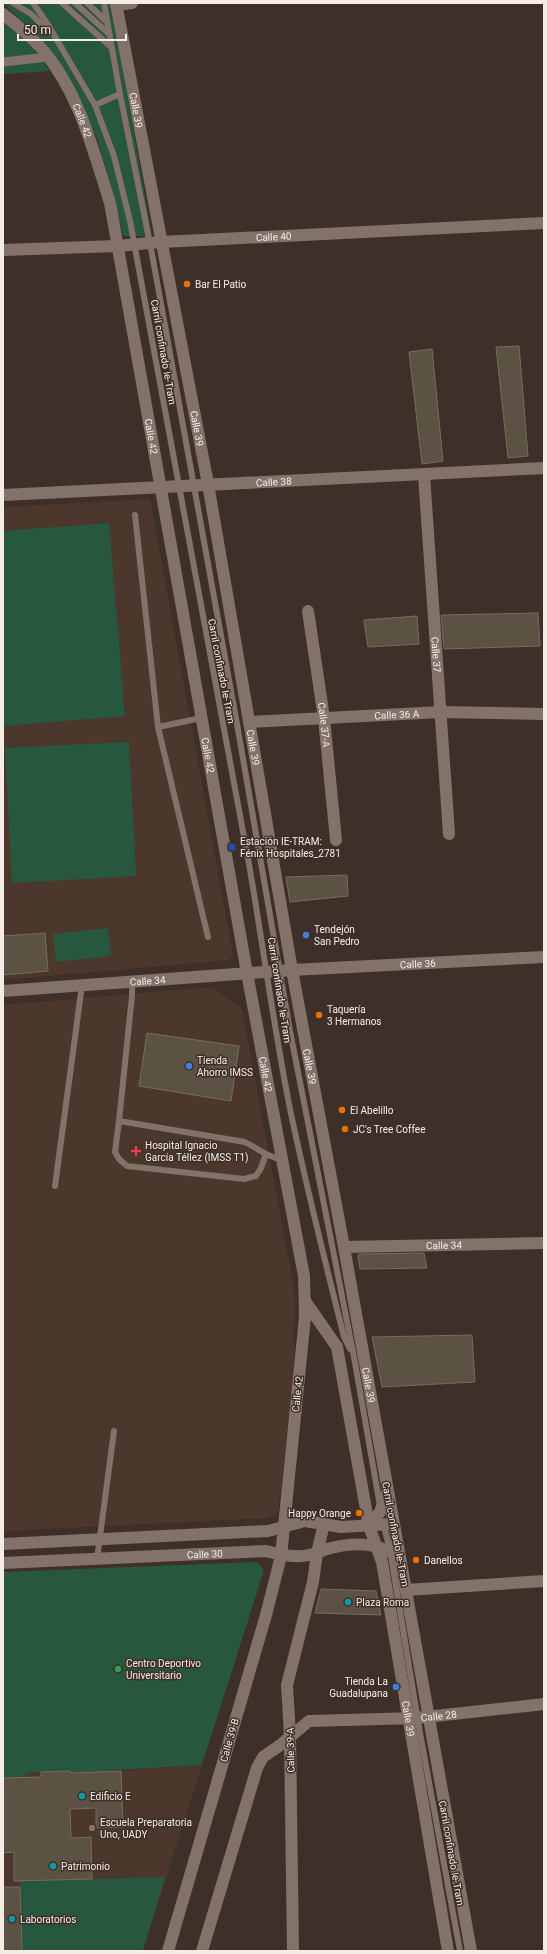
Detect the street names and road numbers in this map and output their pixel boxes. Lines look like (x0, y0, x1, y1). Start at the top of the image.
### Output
street label: Calle 39 (127, 91, 145, 129)
street label: Calle 42 (70, 102, 94, 140)
street label: Calle 40 (255, 231, 292, 243)
street label: Carril confinado Ie-Tram (149, 299, 178, 406)
street label: Calle 39 (188, 410, 206, 447)
street label: Calle 42 (142, 418, 160, 455)
street label: Calle 38 (255, 476, 292, 488)
street label: Carril confinado Ie-Tram (206, 618, 237, 725)
street label: Calle 37 (429, 636, 443, 673)
street label: Calle 37-A (316, 702, 332, 748)
street label: Calle 36 A (374, 708, 420, 721)
street label: Calle 39 (245, 729, 262, 766)
street label: Calle 42 (199, 737, 216, 774)
street label: Carril confinado Ie-Tram (266, 937, 293, 1044)
street label: Calle 36 (400, 958, 436, 970)
street label: Calle 34 (129, 974, 166, 988)
street label: Calle 39 (301, 1048, 318, 1085)
street label: Calle 42 (257, 1056, 274, 1093)
street label: Calle 34 (426, 1240, 462, 1251)
street label: Calle 39 (360, 1366, 377, 1404)
street label: Calle 42 (290, 1375, 305, 1412)
street label: Carril confinado Ie-Tram (380, 1481, 411, 1588)
street label: Calle 30 (187, 1548, 223, 1561)
street label: Calle 39 (400, 1700, 417, 1737)
street label: Calle 28 (420, 1709, 458, 1724)
street label: Calle 39-B (218, 1717, 241, 1763)
street label: Calle 39-A (285, 1727, 296, 1773)
street label: Carril confinado Ie-Tram (437, 1800, 466, 1907)

